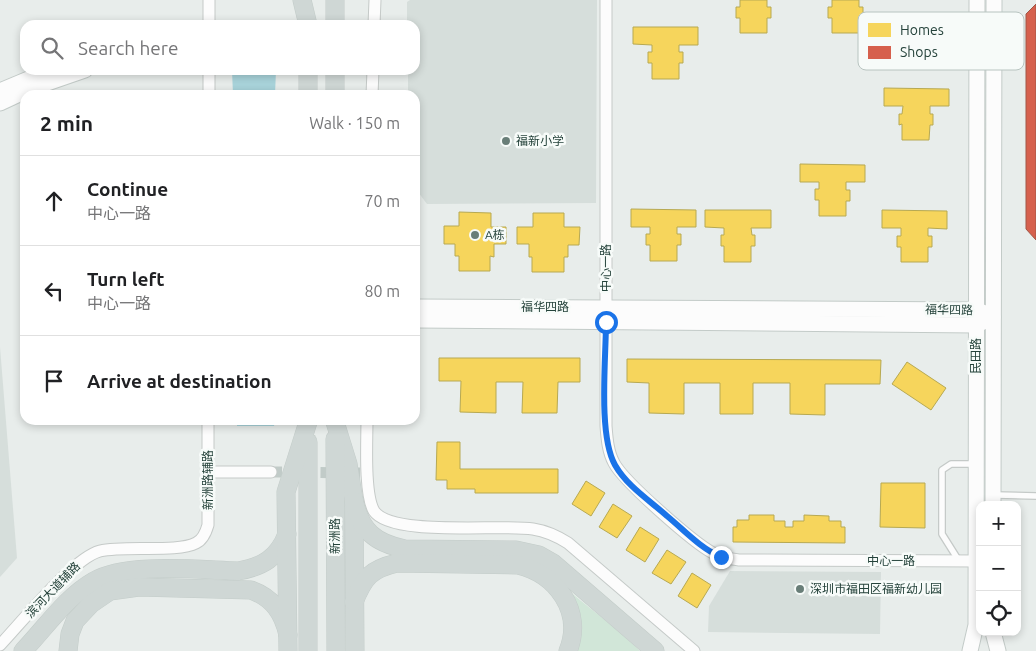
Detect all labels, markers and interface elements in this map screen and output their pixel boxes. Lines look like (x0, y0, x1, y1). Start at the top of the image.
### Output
legend (858, 12, 1024, 70)
search box (20, 20, 420, 75)
text: Homes (900, 22, 944, 38)
icon: search (38, 34, 66, 62)
text: Search here (78, 37, 178, 59)
text: Shops (900, 44, 938, 60)
text: 2 min (40, 111, 93, 135)
text: Walk · 150 m (309, 114, 400, 132)
place label: 福新小学 (516, 134, 564, 147)
marker: 福新小学 (500, 135, 512, 147)
text: Continue (87, 178, 168, 200)
icon: ahead (40, 187, 68, 215)
text: 70 m (364, 192, 400, 210)
text: 中心一路 (87, 204, 151, 222)
place label: A栋 (485, 228, 505, 241)
marker: A栋 (469, 229, 481, 241)
street label: 中心一路 (599, 244, 612, 292)
text: Turn left (87, 268, 165, 290)
icon: left (40, 277, 68, 305)
text: 80 m (364, 282, 400, 300)
text: 中心一路 (87, 294, 151, 312)
street label: 福华四路 (521, 300, 569, 313)
street label: 福华四路 (925, 303, 973, 316)
route start (595, 311, 618, 334)
street label: 民田路 (969, 338, 982, 374)
icon: arrive (40, 367, 68, 395)
text: Arrive at destination (87, 370, 272, 392)
street label: 新洲路辅路 (201, 450, 214, 510)
map controls (976, 501, 1021, 636)
button: + (976, 501, 1021, 546)
street label: 新洲路 (328, 518, 341, 554)
route end (710, 546, 733, 569)
button: − (976, 546, 1021, 591)
street label: 中心一路 (867, 554, 915, 567)
street label: 滨河大道辅路 (23, 559, 82, 620)
place label: 深圳市福田区福新幼儿园 (810, 582, 942, 595)
marker: 深圳市福田区福新幼儿园 (794, 583, 806, 595)
button: locate (976, 591, 1021, 636)

